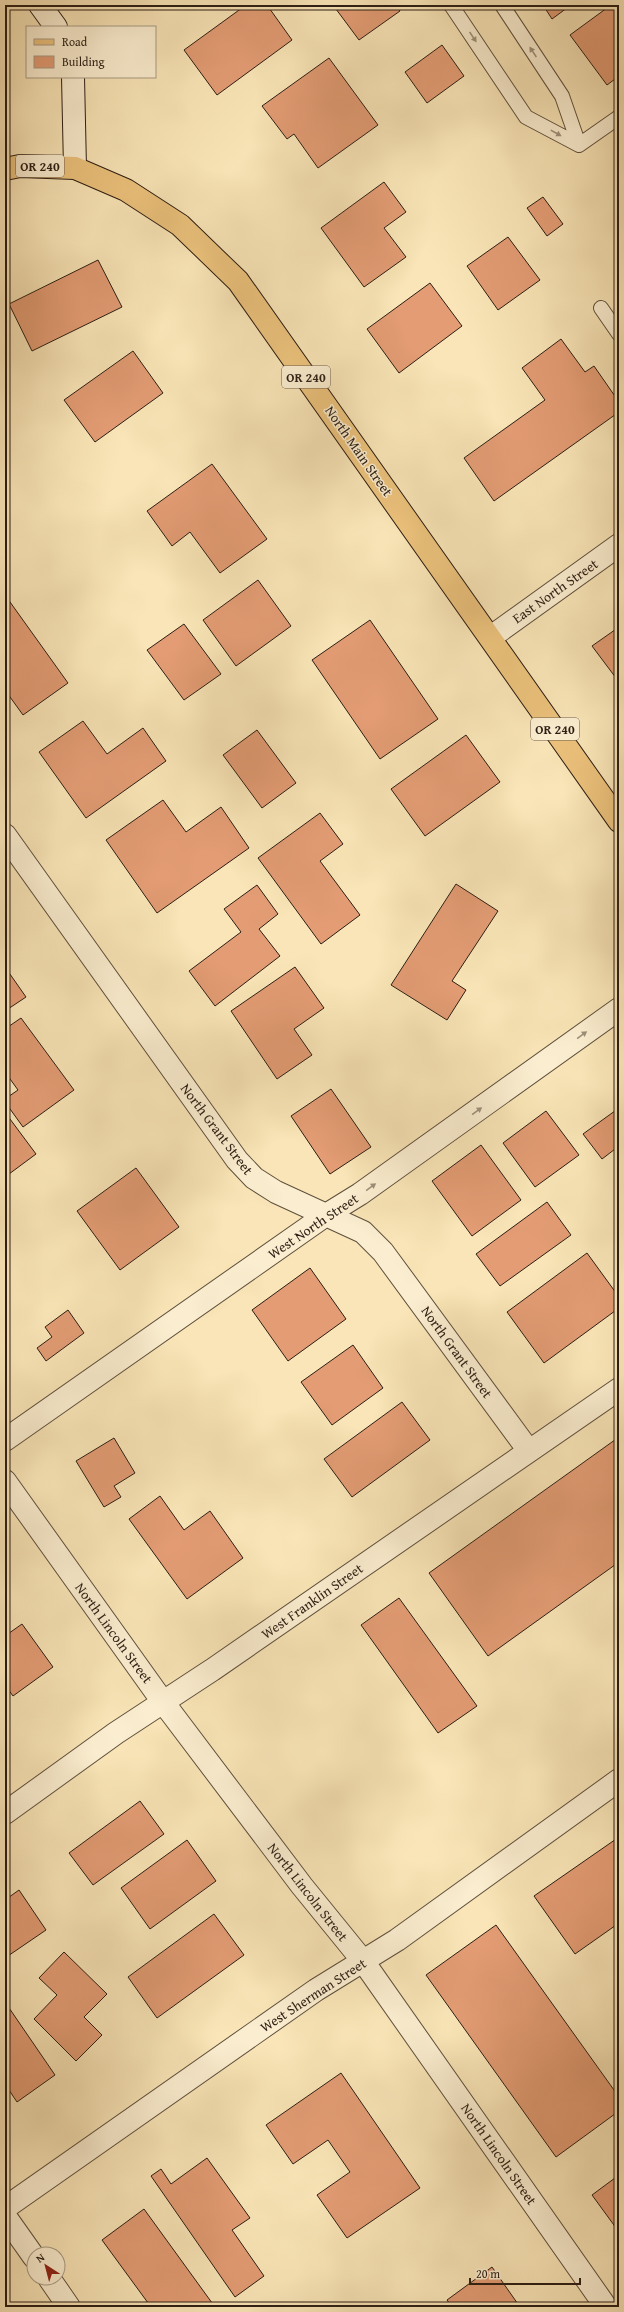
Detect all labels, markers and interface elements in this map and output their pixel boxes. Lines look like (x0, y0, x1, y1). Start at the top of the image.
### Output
legend (26, 26, 156, 78)
one-way arrow (469, 32, 477, 43)
text: Road (62, 33, 88, 50)
one-way arrow (529, 47, 537, 57)
text: Building (62, 53, 105, 70)
one-way arrow (551, 130, 562, 137)
road number: OR 240 (16, 155, 64, 177)
road number: OR 240 (282, 366, 330, 388)
street label: North Main Street (320, 402, 398, 500)
street label: East North Street (508, 554, 602, 628)
road number: OR 240 (531, 718, 579, 740)
one-way arrow (577, 1031, 588, 1039)
street label: North Grant Street (176, 1079, 258, 1179)
one-way arrow (471, 1107, 482, 1115)
one-way arrow (366, 1183, 376, 1191)
street label: West North Street (264, 1188, 362, 1264)
street label: North Grant Street (417, 1302, 497, 1402)
street label: West Franklin Street (257, 1558, 367, 1644)
street label: North Lincoln Street (71, 1578, 157, 1688)
street label: North Lincoln Street (263, 1838, 353, 1946)
street label: West Sherman Street (256, 1953, 370, 2037)
street label: North Lincoln Street (456, 2099, 542, 2209)
north arrow (26, 2246, 66, 2286)
text: N (32, 2249, 48, 2267)
scale bar (470, 2260, 580, 2286)
text: 20 m (476, 2265, 500, 2282)

